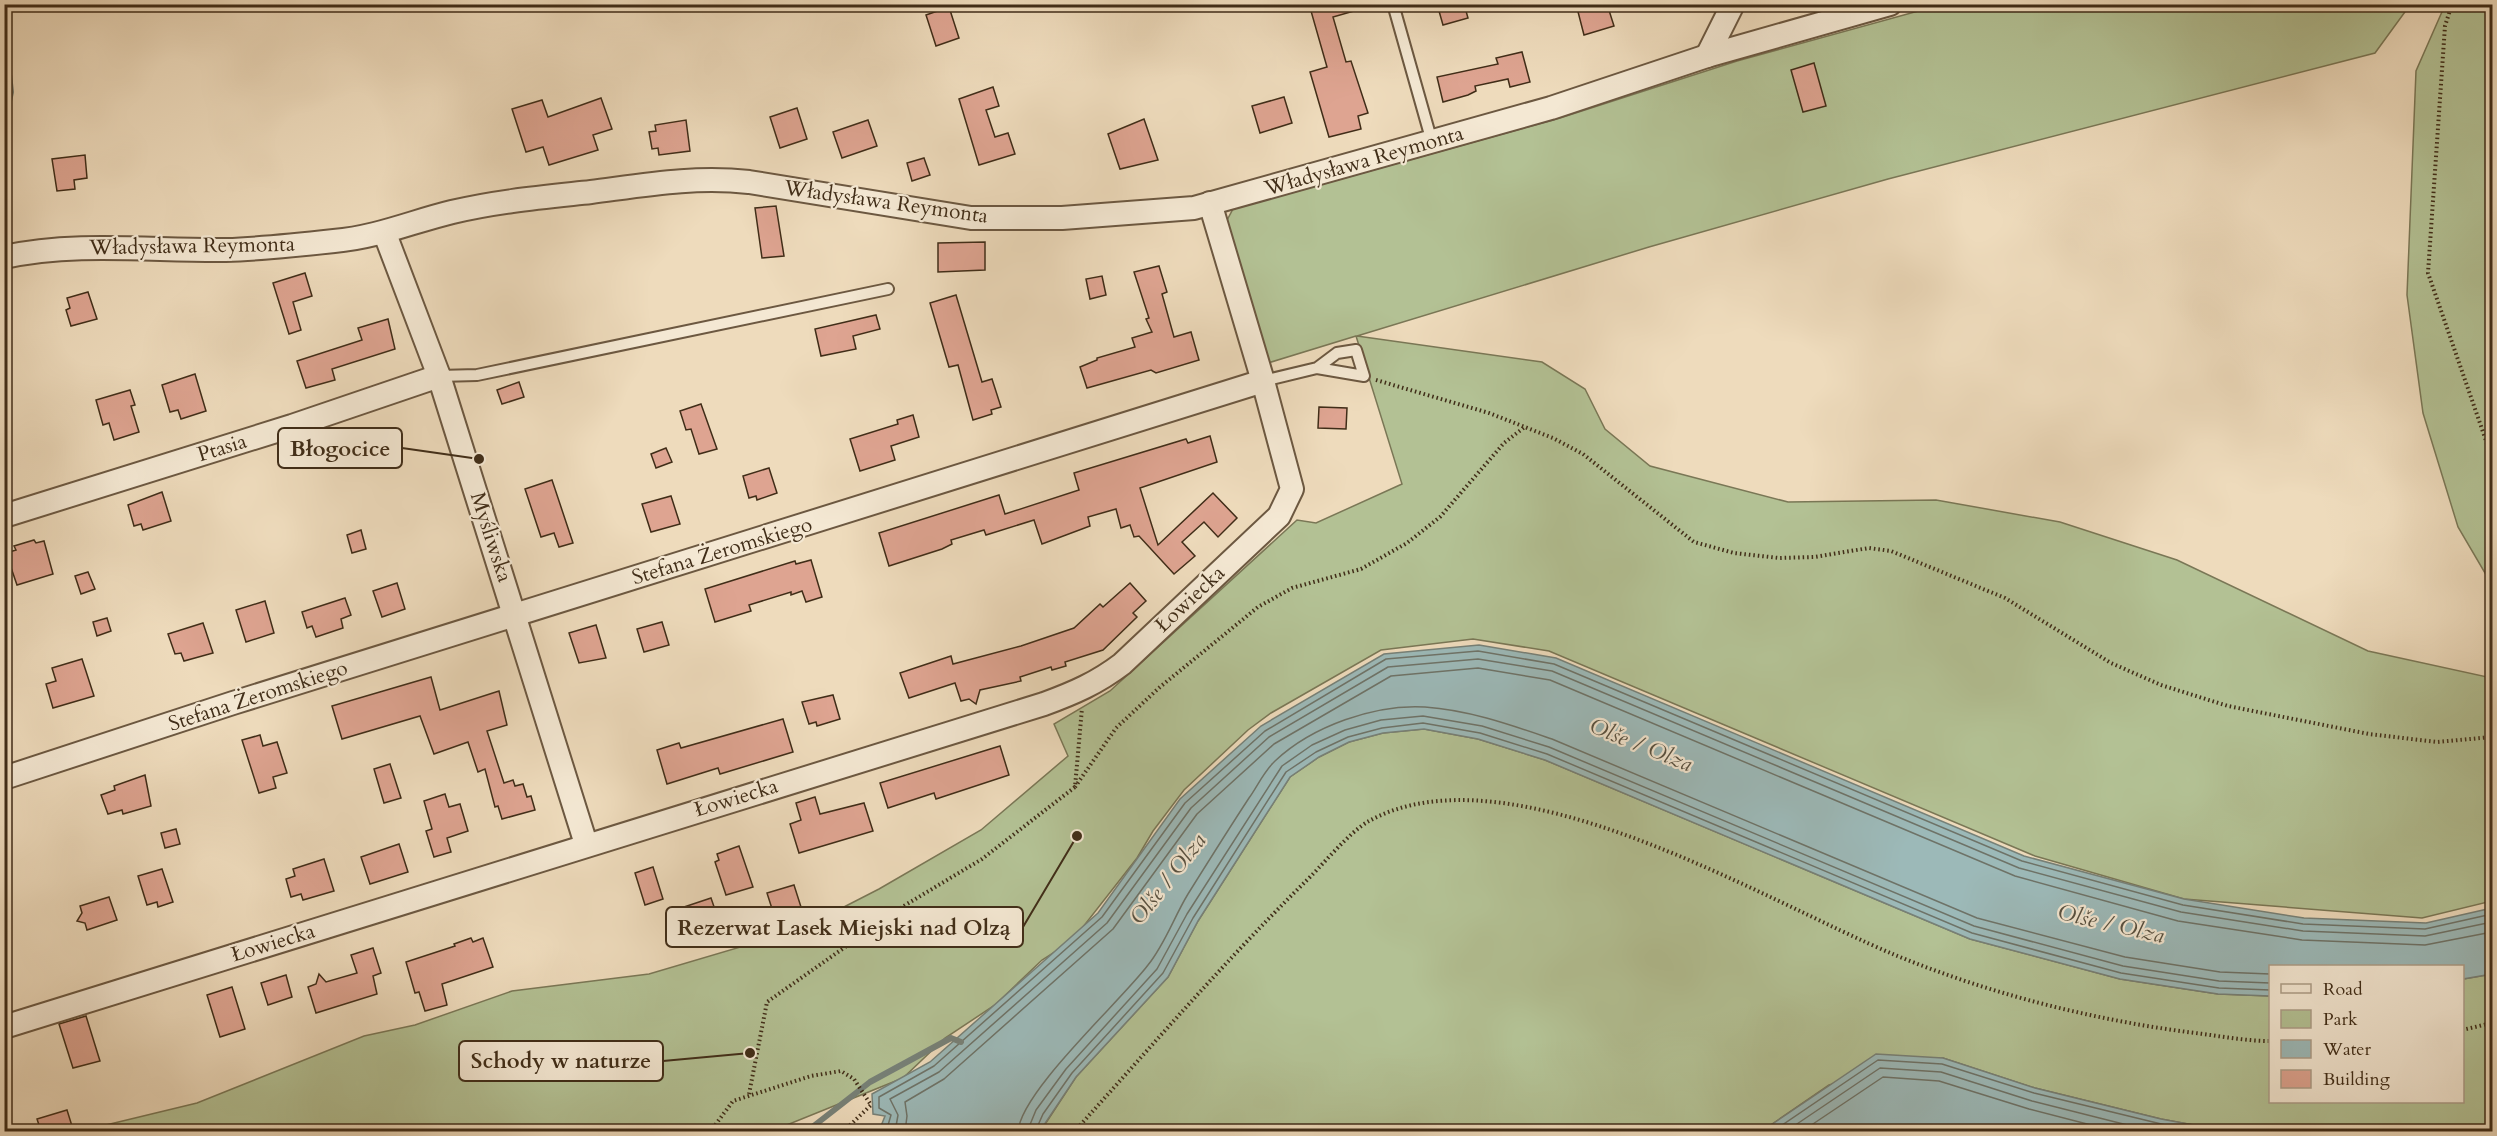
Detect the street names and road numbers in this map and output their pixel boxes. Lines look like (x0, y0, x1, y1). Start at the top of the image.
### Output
street label: Władysława Reymonta (1260, 119, 1467, 204)
street label: Władysława Reymonta (781, 173, 990, 231)
street label: Władysława Reymonta (88, 230, 295, 262)
street label: Ptasia (194, 427, 250, 469)
street label: Myśliwska (463, 488, 519, 586)
street label: Stefana Żeromskiego (628, 510, 816, 592)
street label: Łowiecka (1149, 559, 1231, 639)
street label: Stefana Żeromskiego (165, 653, 351, 739)
street label: Łowiecka (691, 772, 781, 824)
street label: Łowiecka (228, 917, 318, 969)

